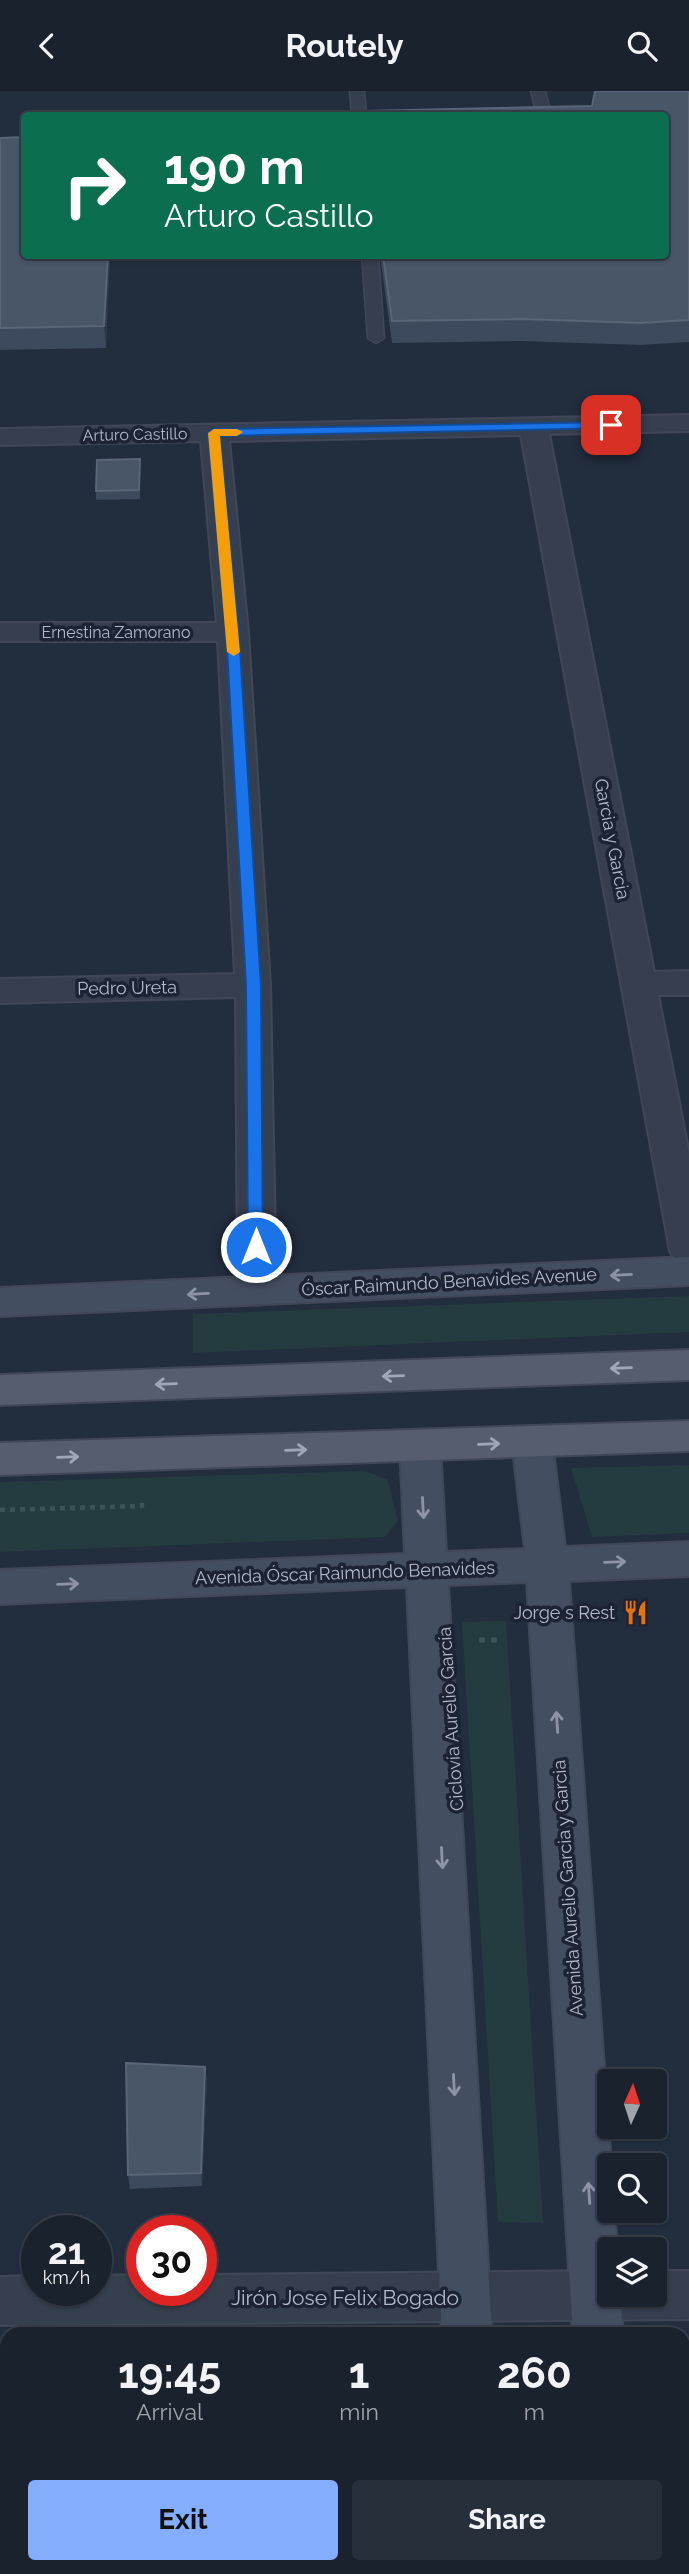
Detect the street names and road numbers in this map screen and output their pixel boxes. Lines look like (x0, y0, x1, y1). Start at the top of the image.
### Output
street label: Arturo Castillo (82, 424, 188, 445)
street label: Ernestina Zamorano (42, 623, 190, 642)
street label: Garcia y Garcia (590, 777, 634, 901)
street label: Pedro Ureta (77, 976, 177, 999)
street label: Óscar Raimundo Benavides Avenue (301, 1262, 598, 1300)
street label: Avenida Óscar Raimundo Benavides (195, 1556, 496, 1588)
street label: Ciclovía Aurelio García (434, 1626, 467, 1812)
street label: Avenida Aurelio Garcia y Garcia (548, 1759, 587, 2017)
street label: Jirón Jose Felix Bogado (231, 2285, 459, 2310)

